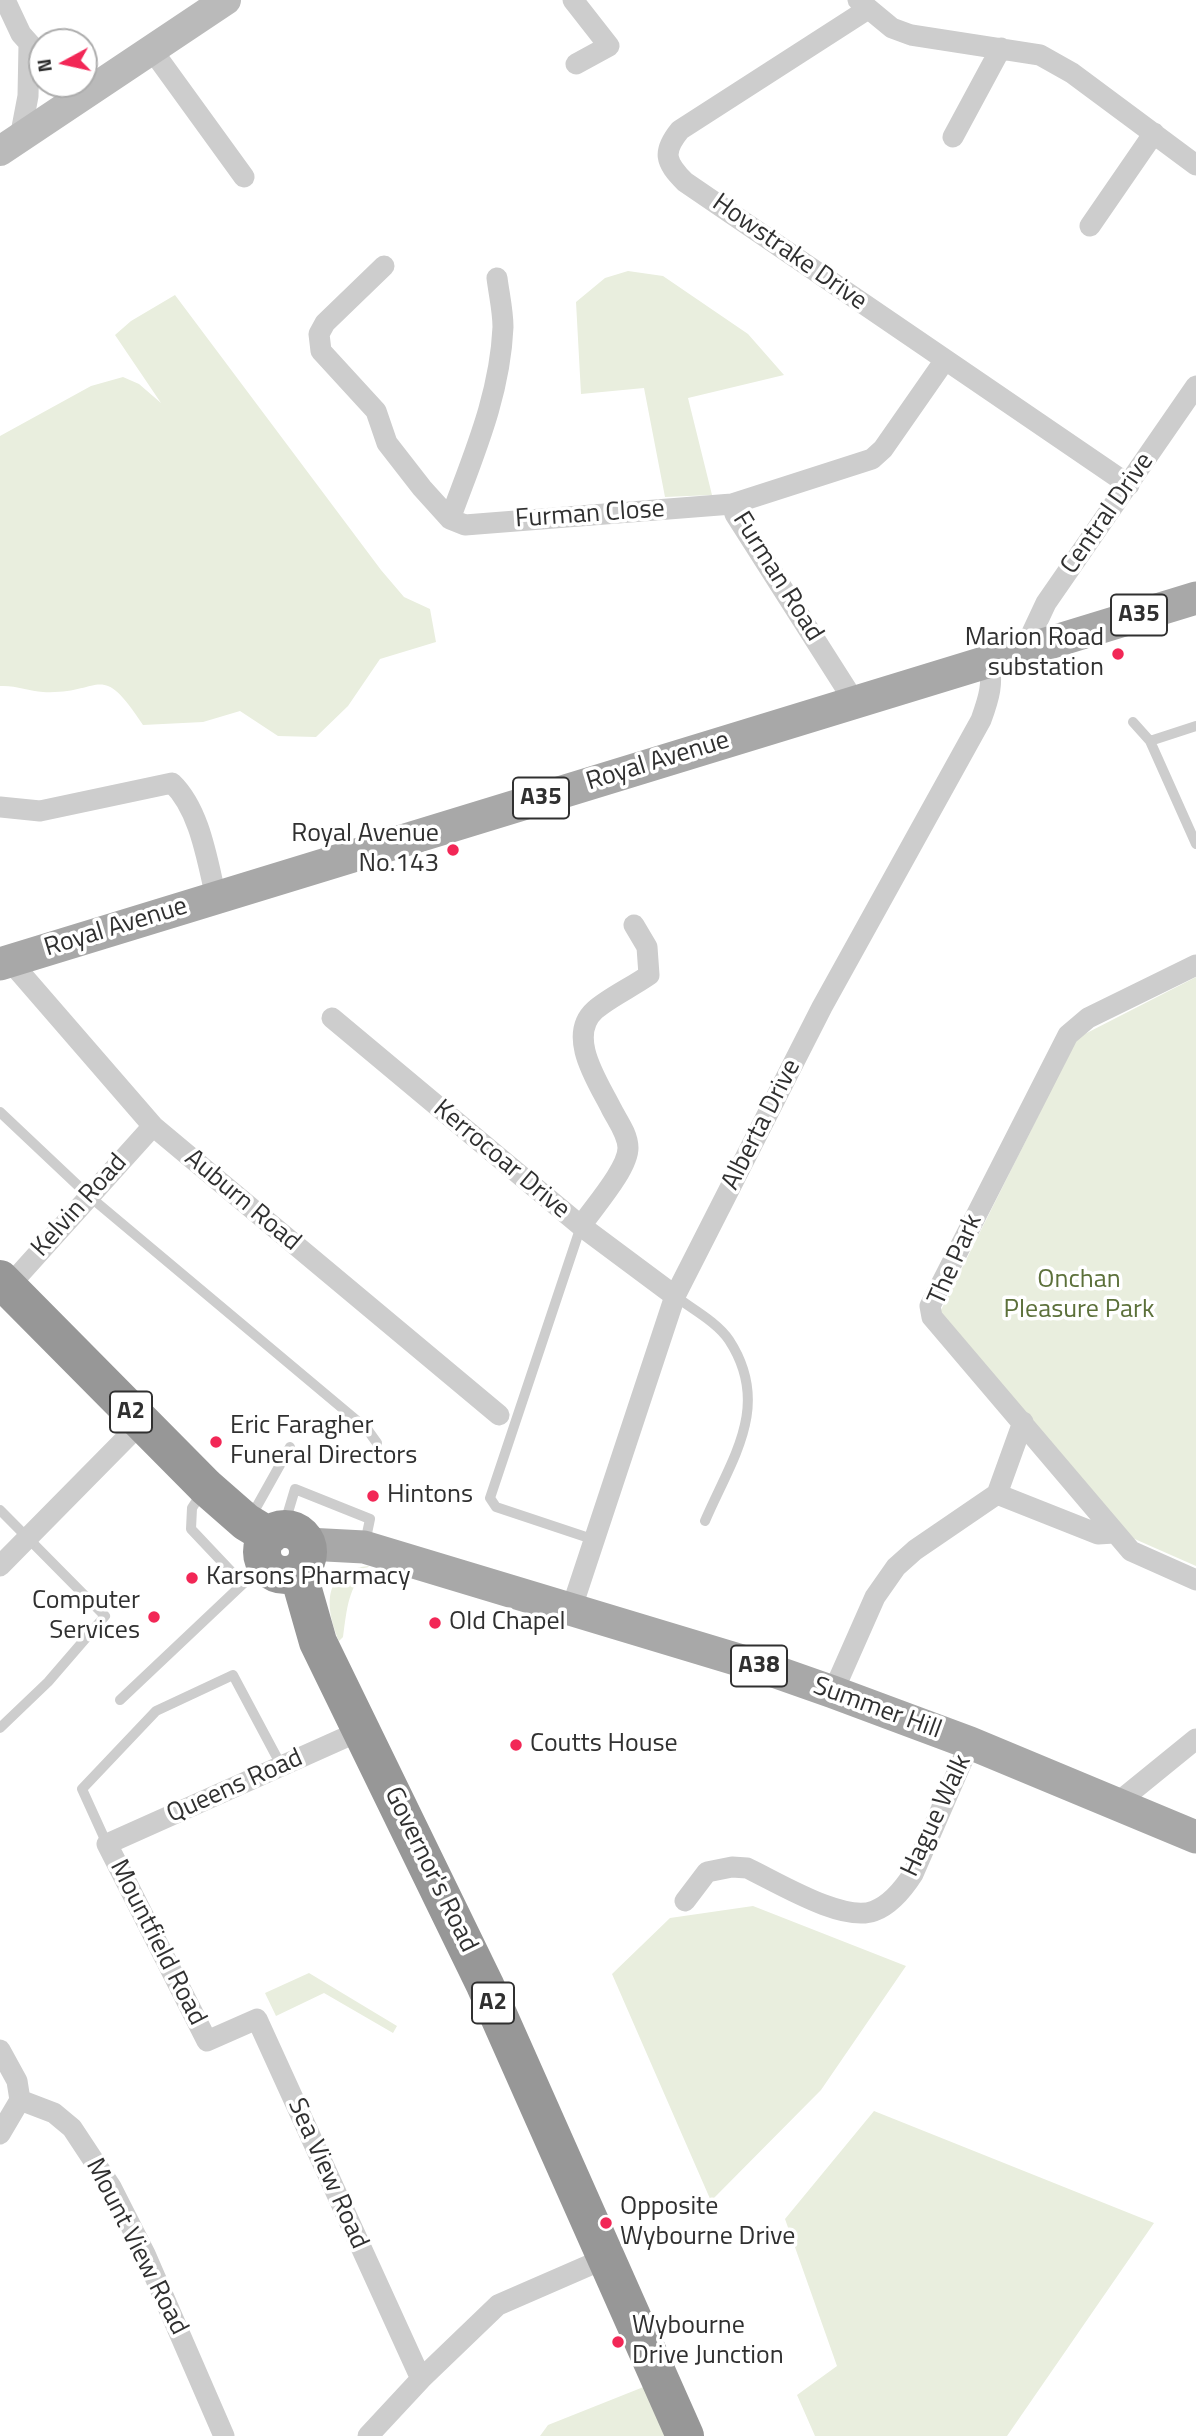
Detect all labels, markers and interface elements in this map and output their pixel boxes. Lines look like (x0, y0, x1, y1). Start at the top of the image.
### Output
north arrow (28, 28, 98, 98)
text: N (28, 57, 59, 74)
street label: Howstrake Drive (706, 188, 872, 318)
street label: Central Drive (1055, 447, 1161, 581)
street label: Furman Close (514, 494, 666, 536)
street label: Furman Road (725, 507, 829, 647)
road number: A35 (1111, 594, 1167, 636)
place label: Marion Road substation (965, 623, 1104, 684)
marker: Marion Road substation (1110, 646, 1126, 662)
street label: Royal Avenue (583, 725, 733, 799)
road number: A35 (513, 778, 569, 818)
place label: Royal Avenue No.143 (291, 819, 439, 880)
marker: Royal Avenue No.143 (445, 842, 461, 858)
street label: Royal Avenue (41, 891, 191, 965)
street label: Alberta Drive (716, 1055, 808, 1195)
street label: Kerrocoar Drive (426, 1094, 576, 1226)
street label: Auburn Road (178, 1143, 306, 1259)
street label: Kelvin Road (26, 1148, 134, 1264)
street label: The Park (922, 1210, 990, 1310)
park label: Onchan Pleasure Park (1004, 1265, 1154, 1326)
road number: A2 (110, 1392, 152, 1432)
place label: Eric Faragher Funeral Directors (230, 1411, 417, 1472)
marker: Eric Faragher Funeral Directors (208, 1434, 224, 1450)
place label: Hintons (387, 1480, 473, 1512)
marker: Hintons (365, 1488, 381, 1504)
place label: Karsons Pharmacy (206, 1562, 410, 1594)
marker: Karsons Pharmacy (184, 1570, 200, 1586)
place label: Computer Services (32, 1586, 140, 1648)
place label: Old Chapel (449, 1607, 566, 1639)
marker: Computer Services (146, 1609, 162, 1625)
marker: Old Chapel (427, 1615, 443, 1631)
road number: A38 (731, 1646, 787, 1686)
street label: Summer Hill (808, 1671, 946, 1747)
place label: Coutts House (530, 1729, 678, 1761)
marker: Coutts House (508, 1737, 524, 1753)
street label: Queens Road (162, 1743, 308, 1831)
street label: Hague Walk (895, 1750, 979, 1882)
street label: Governor's Road (377, 1782, 483, 1958)
street label: Mountfield Road (102, 1855, 212, 2031)
road number: A2 (472, 1982, 514, 2024)
street label: Sea View Road (280, 2094, 374, 2254)
street label: Mount View Road (78, 2154, 194, 2340)
place label: Opposite Wybourne Drive (620, 2192, 795, 2254)
marker: Opposite Wybourne Drive (598, 2215, 614, 2231)
place label: Wybourne Drive Junction (632, 2311, 784, 2372)
marker: Wybourne Drive Junction (610, 2334, 626, 2350)

